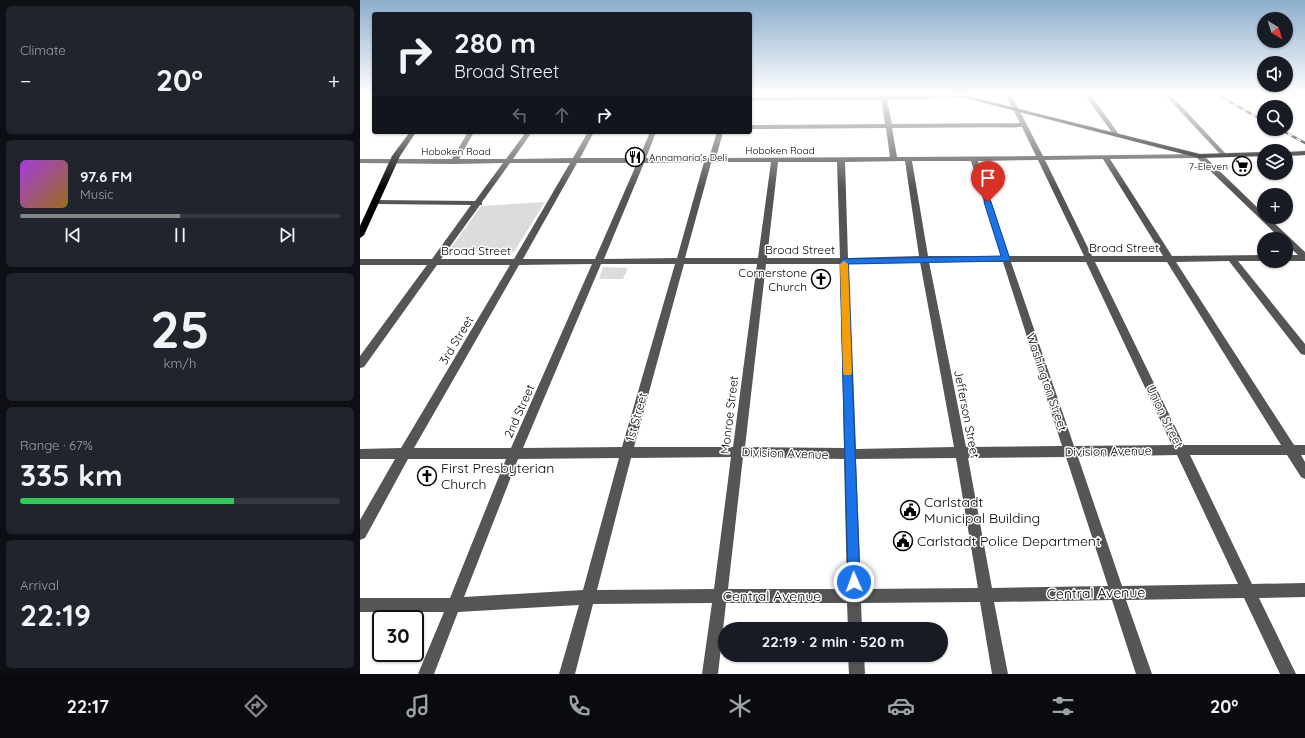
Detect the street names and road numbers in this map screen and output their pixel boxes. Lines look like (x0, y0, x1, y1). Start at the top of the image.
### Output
street label: Hoboken Road (745, 144, 815, 157)
street label: Hoboken Road (421, 145, 491, 158)
street label: Broad Street (1089, 240, 1159, 255)
street label: Broad Street (765, 242, 835, 257)
street label: Broad Street (441, 243, 511, 258)
street label: 3rd Street (436, 313, 476, 367)
street label: Washington Street (1023, 331, 1071, 433)
street label: Jefferson Street (951, 369, 983, 459)
street label: Monroe Street (717, 375, 741, 455)
street label: 2nd Street (501, 382, 537, 440)
street label: Union Street (1143, 382, 1187, 450)
street label: 1st Street (622, 391, 650, 443)
street label: Division Avenue (1064, 443, 1152, 459)
street label: Division Avenue (741, 444, 829, 462)
street label: Central Avenue (1047, 583, 1145, 603)
street label: Central Avenue (723, 587, 821, 605)

